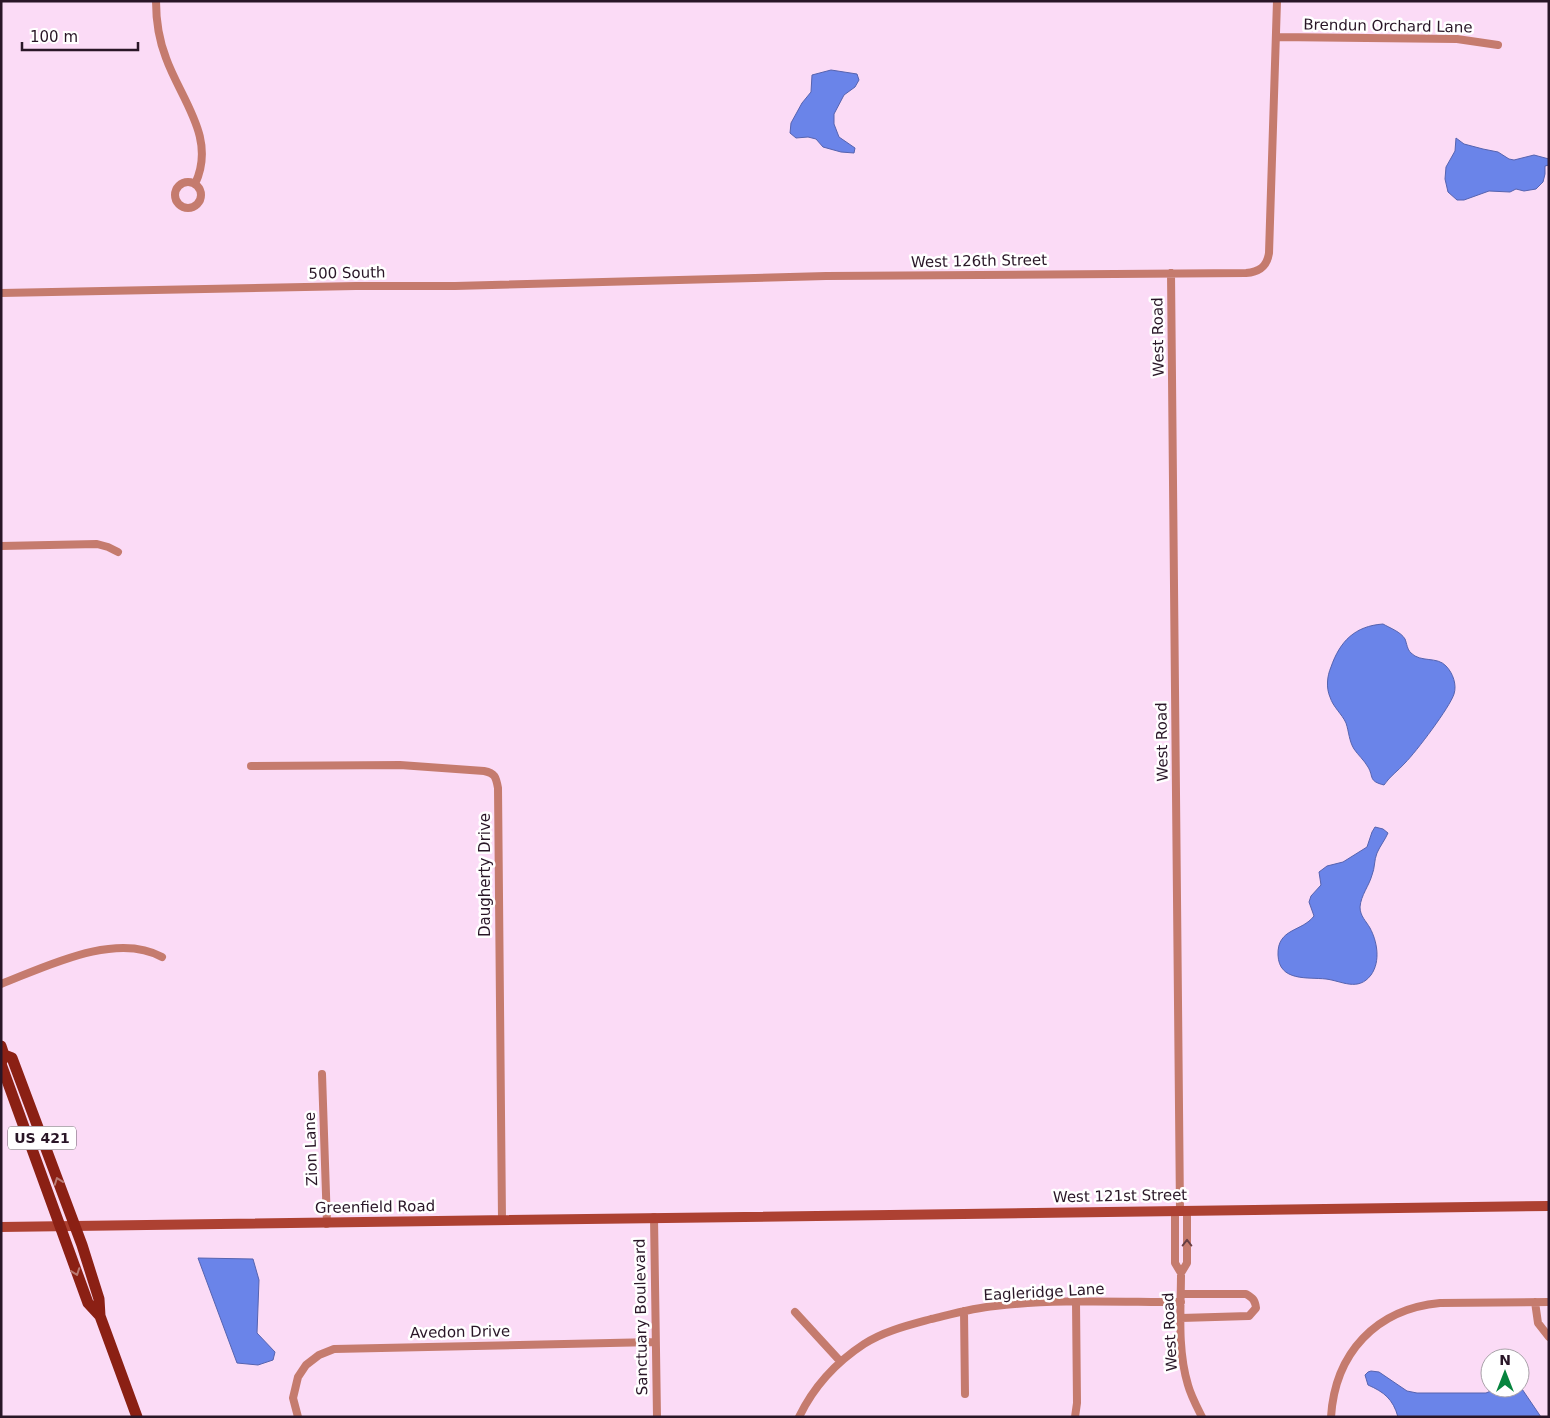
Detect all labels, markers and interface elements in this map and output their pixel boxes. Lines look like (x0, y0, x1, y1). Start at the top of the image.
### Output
street label: Brendun Orchard Lane (1303, 16, 1473, 36)
scale bar (22, 20, 139, 52)
text: 100 m (30, 28, 78, 46)
street label: West 126th Street (911, 251, 1047, 271)
street label: 500 South (308, 263, 386, 283)
street label: West Road (1148, 297, 1168, 377)
street label: West Road (1152, 702, 1172, 782)
street label: Daugherty Drive (476, 813, 494, 937)
street label: Zion Lane (301, 1112, 321, 1186)
road number: US 421 (8, 1126, 76, 1150)
one-way arrow (54, 1177, 64, 1185)
street label: West 121st Street (1053, 1186, 1187, 1206)
street label: Greenfield Road (315, 1197, 435, 1217)
street label: Sanctuary Boulevard (631, 1238, 651, 1396)
one-way arrow (1182, 1238, 1192, 1246)
one-way arrow (70, 1267, 80, 1276)
street label: Eagleridge Lane (983, 1280, 1105, 1304)
street label: West Road (1159, 1292, 1181, 1372)
street label: Avedon Drive (410, 1322, 510, 1342)
north arrow (1480, 1348, 1530, 1398)
text: N (1499, 1352, 1511, 1368)

